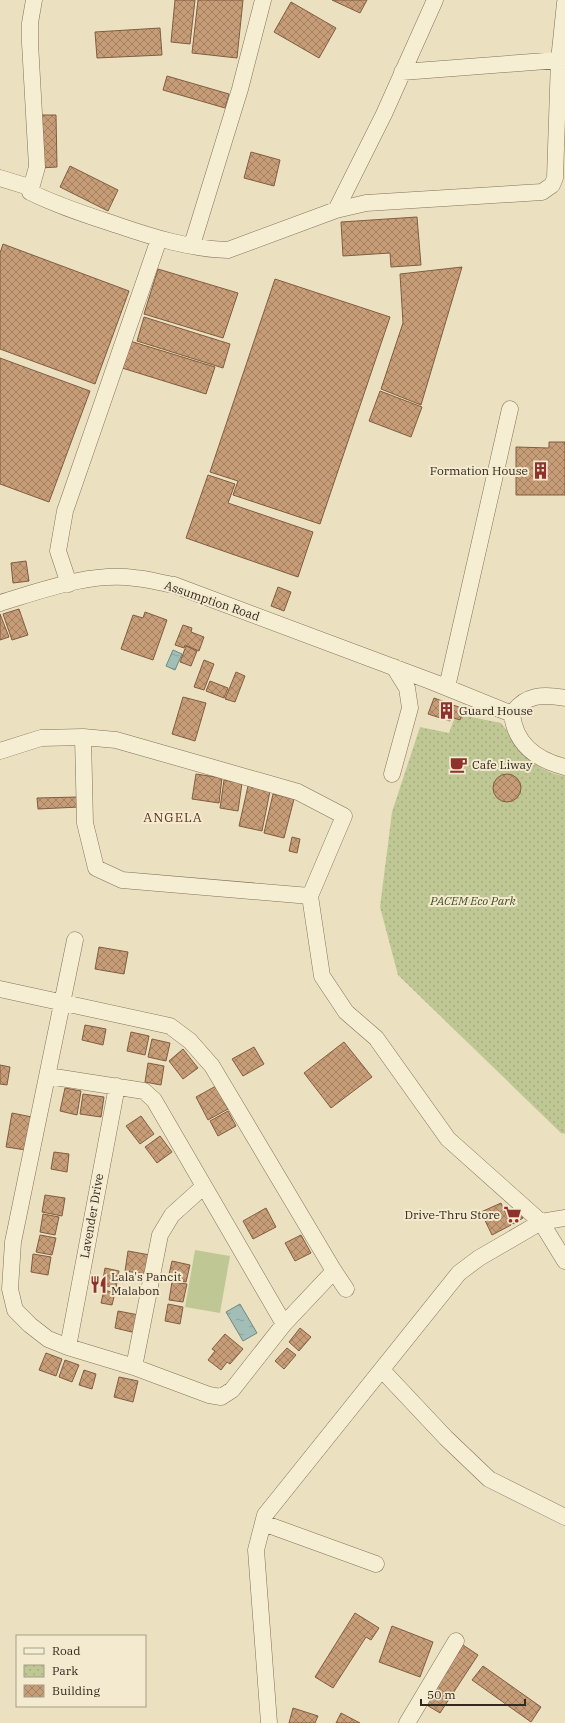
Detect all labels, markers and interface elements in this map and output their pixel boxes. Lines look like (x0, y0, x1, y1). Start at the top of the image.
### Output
building icon: Formation House (531, 461, 551, 481)
place label: Formation House (430, 463, 528, 478)
street label: Assumption Road (162, 577, 262, 624)
building icon: Guard House (436, 701, 456, 721)
place label: Guard House (459, 703, 533, 718)
cafe icon: Cafe Liway (449, 755, 469, 775)
place label: Cafe Liway (472, 757, 533, 772)
district label: ANGELA (143, 809, 203, 826)
park label: PACEM Eco Park (429, 893, 516, 908)
street label: Lavender Drive (77, 1172, 106, 1260)
supermarket icon: Drive-Thru Store (503, 1205, 523, 1225)
place label: Drive-Thru Store (405, 1207, 500, 1222)
place label: Lala's Pancit Malabon (111, 1269, 181, 1298)
restaurant icon: Lala's Pancit Malabon (88, 1274, 108, 1294)
legend (16, 1635, 146, 1707)
text: Road (52, 1643, 81, 1658)
text: Park (52, 1663, 78, 1678)
scale bar (421, 1681, 525, 1707)
text: Building (52, 1683, 100, 1698)
text: 50 m (427, 1687, 456, 1702)

